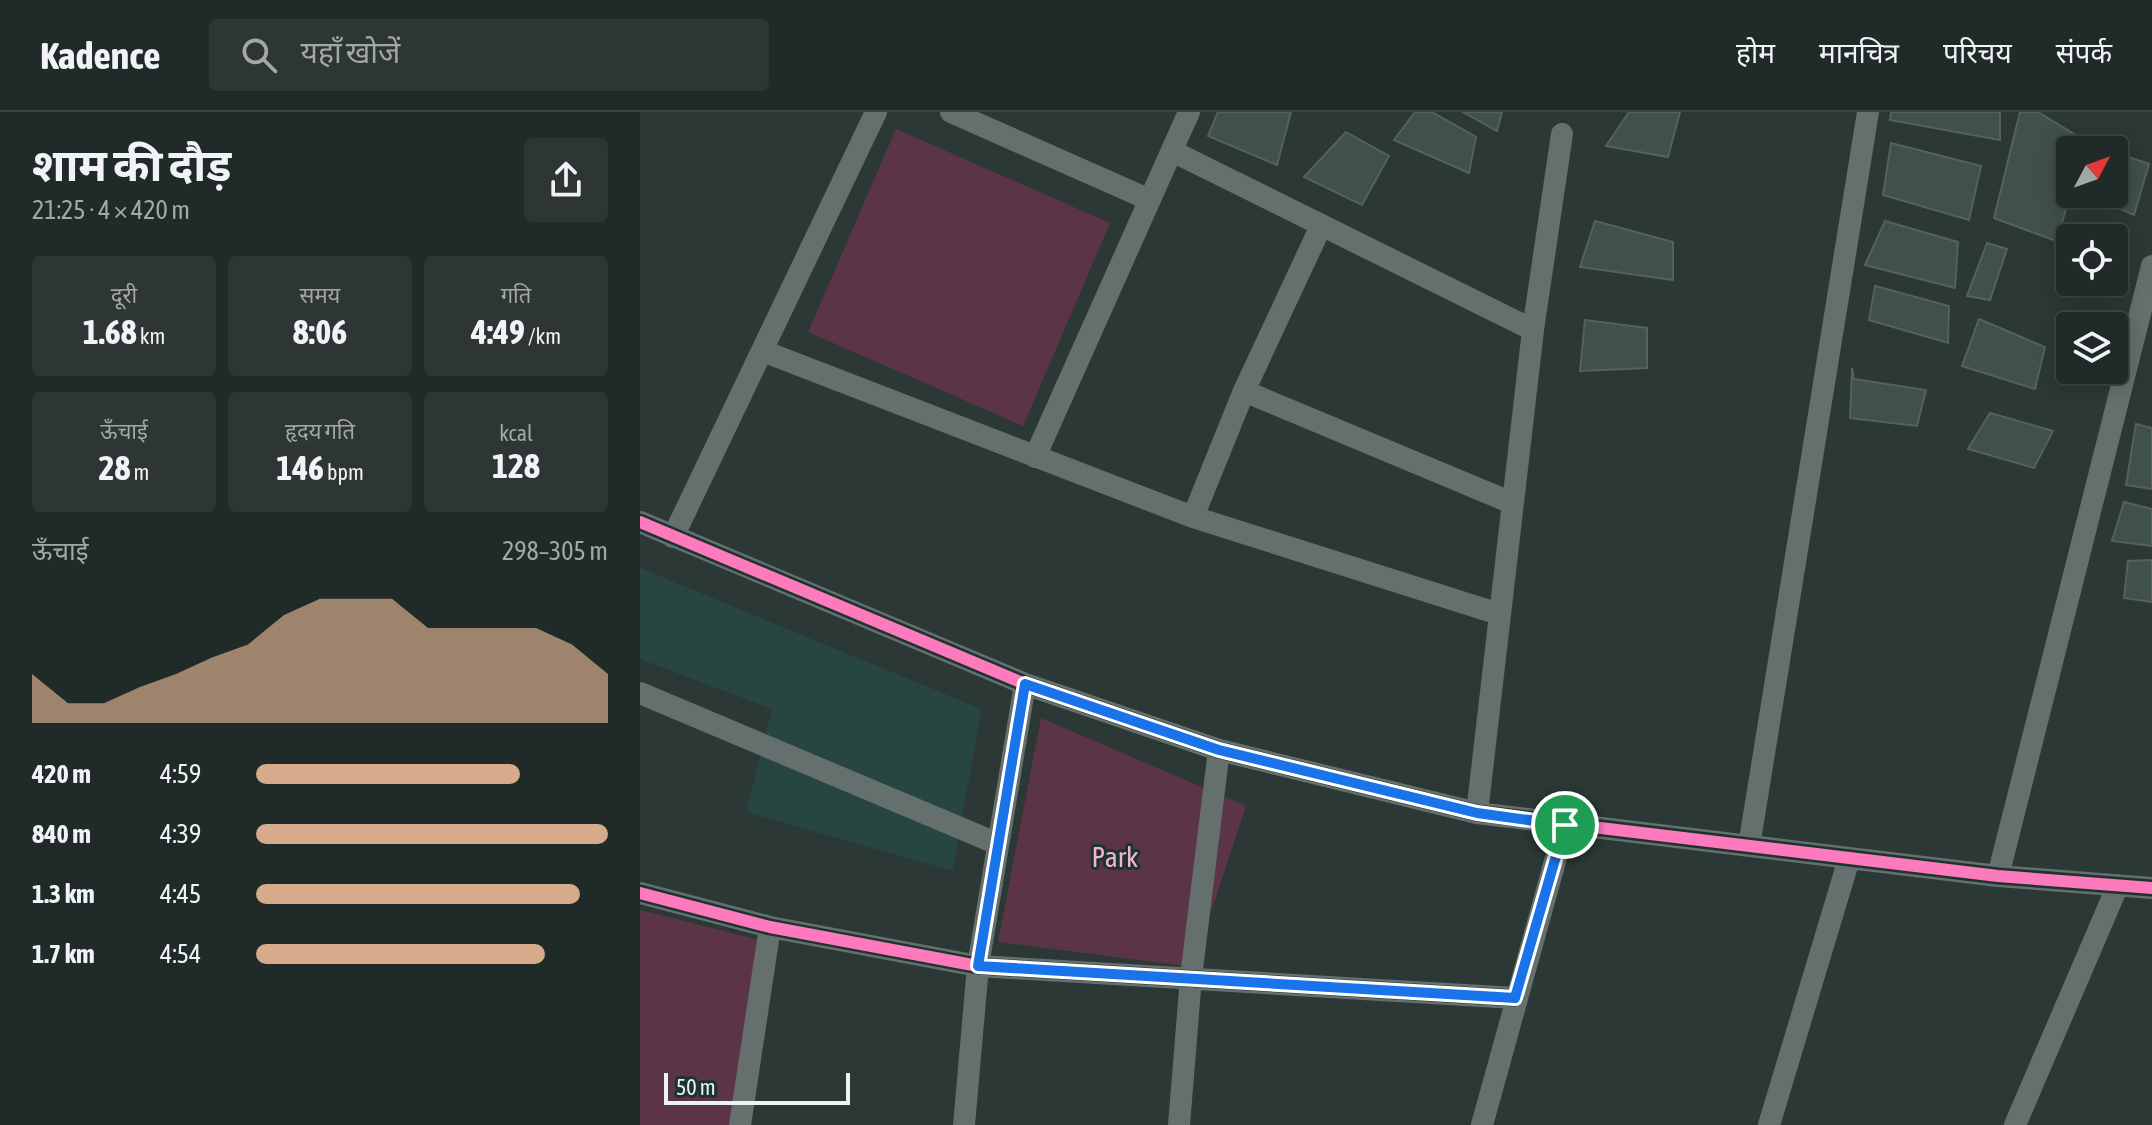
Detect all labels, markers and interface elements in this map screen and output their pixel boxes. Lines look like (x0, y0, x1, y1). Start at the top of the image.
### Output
search box (209, 19, 769, 91)
icon: search (237, 33, 281, 77)
text: Kadence (40, 34, 161, 77)
text: यहाँ खोजें (301, 35, 400, 69)
text: होम (1736, 37, 1775, 69)
text: मानचित्र (1819, 37, 1899, 69)
text: परिचय (1943, 37, 2012, 69)
text: संपर्क (2056, 37, 2112, 69)
north arrow (2056, 136, 2128, 208)
map controls (2056, 136, 2128, 384)
button: share (524, 138, 608, 222)
text: शाम की दौड़ (32, 140, 231, 190)
text: 21:25 · 4 × 420 m (32, 195, 190, 225)
button: locate (2056, 224, 2128, 296)
text: दूरी (111, 282, 137, 308)
text: समय (300, 282, 340, 308)
text: गति (501, 282, 531, 308)
text: 1.68 (83, 312, 137, 351)
text: 8:06 (293, 312, 347, 351)
text: 4:49 (471, 312, 525, 351)
button: layers (2056, 312, 2128, 384)
text: km (137, 323, 165, 349)
text: /km (525, 323, 561, 349)
text: ऊँचाई (100, 418, 148, 444)
text: हृदय गति (285, 418, 355, 444)
text: kcal (499, 420, 533, 446)
text: 128 (492, 446, 540, 485)
text: 28 (99, 448, 131, 487)
text: 146 (276, 448, 324, 487)
text: m (131, 459, 149, 485)
text: bpm (324, 459, 364, 485)
text: ऊँचाई (32, 536, 88, 566)
text: 298–305 m (502, 536, 608, 566)
text: 420 m (32, 759, 91, 789)
text: 4:59 (160, 759, 201, 789)
pin (1531, 791, 1599, 859)
icon: arrive (1543, 803, 1587, 847)
text: 840 m (32, 819, 91, 849)
text: 4:39 (160, 819, 201, 849)
park label: Park (1092, 841, 1138, 873)
text: 1.3 km (32, 879, 95, 909)
text: 4:45 (160, 879, 201, 909)
text: 1.7 km (32, 939, 95, 969)
text: 4:54 (160, 939, 201, 969)
scale bar (664, 1069, 850, 1105)
text: 50 m (676, 1074, 716, 1100)

